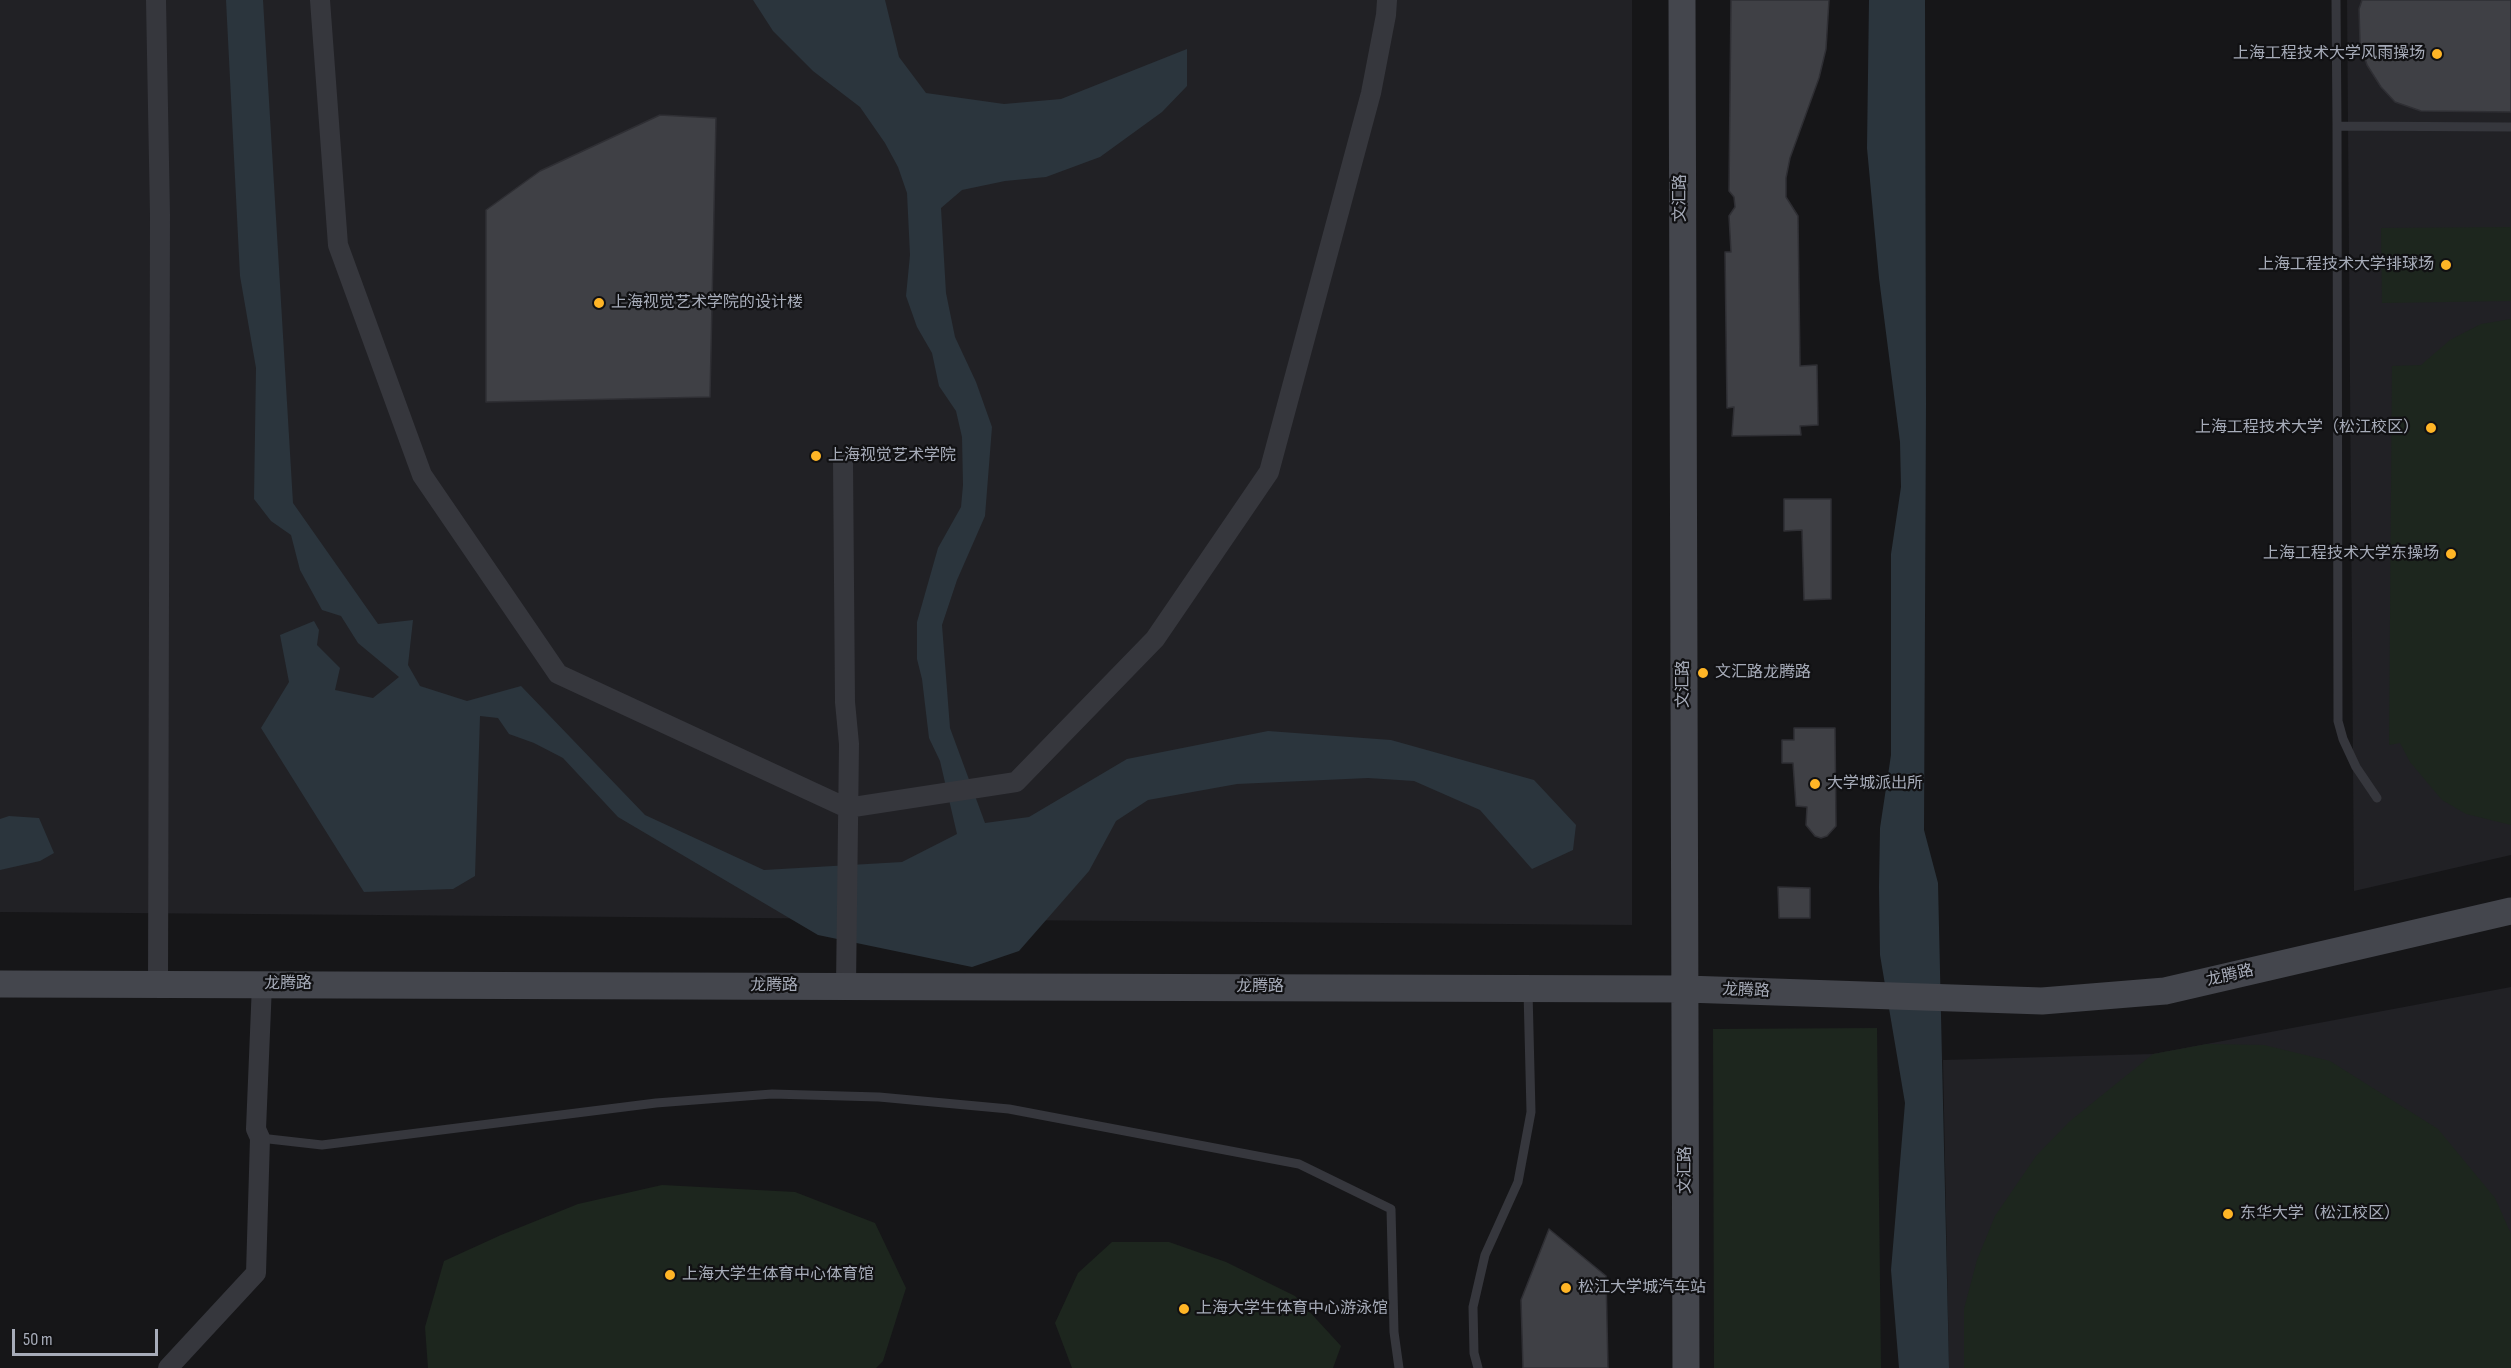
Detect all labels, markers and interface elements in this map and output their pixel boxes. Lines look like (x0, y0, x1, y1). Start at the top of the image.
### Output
place label: 上海工程技术大学风雨操场 (2233, 44, 2425, 64)
marker: 上海工程技术大学风雨操场 (2430, 47, 2444, 61)
street label: 文汇路 (1671, 174, 1691, 222)
place label: 上海工程技术大学排球场 (2258, 255, 2434, 275)
marker: 上海工程技术大学排球场 (2439, 258, 2453, 272)
place label: 上海视觉艺术学院的设计楼 (611, 293, 803, 313)
marker: 上海视觉艺术学院的设计楼 (592, 296, 606, 310)
place label: 上海工程技术大学（松江校区） (2195, 418, 2419, 438)
marker: 上海工程技术大学（松江校区） (2424, 421, 2438, 435)
place label: 上海视觉艺术学院 (828, 446, 956, 466)
marker: 上海视觉艺术学院 (809, 449, 823, 463)
place label: 上海工程技术大学东操场 (2263, 544, 2439, 564)
marker: 上海工程技术大学东操场 (2444, 547, 2458, 561)
street label: 文汇路 (1674, 660, 1694, 708)
place label: 文汇路龙腾路 (1715, 663, 1811, 683)
marker: 文汇路龙腾路 (1696, 666, 1710, 680)
place label: 大学城派出所 (1827, 774, 1923, 794)
marker: 大学城派出所 (1808, 777, 1822, 791)
street label: 龙腾路 (2204, 961, 2256, 991)
street label: 龙腾路 (264, 974, 312, 994)
street label: 龙腾路 (750, 976, 798, 996)
street label: 龙腾路 (1236, 977, 1284, 997)
street label: 龙腾路 (1722, 981, 1770, 1001)
street label: 文汇路 (1676, 1146, 1696, 1194)
place label: 东华大学（松江校区） (2240, 1204, 2400, 1224)
marker: 东华大学（松江校区） (2221, 1207, 2235, 1221)
place label: 上海大学生体育中心体育馆 (682, 1265, 874, 1285)
marker: 上海大学生体育中心体育馆 (663, 1268, 677, 1282)
place label: 松江大学城汽车站 (1578, 1278, 1706, 1298)
marker: 松江大学城汽车站 (1559, 1281, 1573, 1295)
place label: 上海大学生体育中心游泳馆 (1196, 1299, 1388, 1319)
marker: 上海大学生体育中心游泳馆 (1177, 1302, 1191, 1316)
scale bar (15, 1317, 160, 1355)
text: 50 m (23, 1329, 53, 1350)

